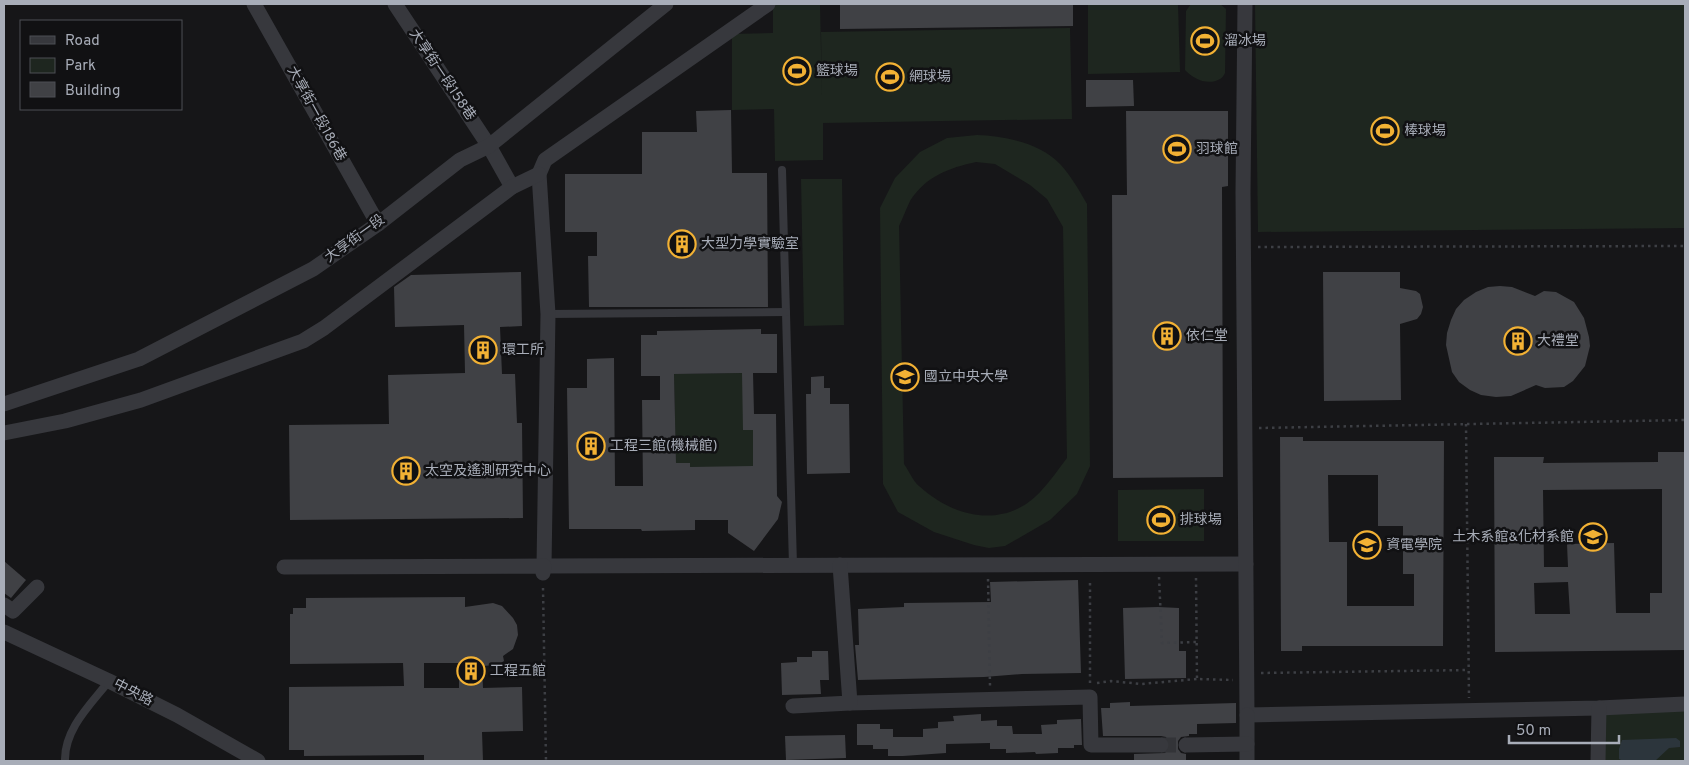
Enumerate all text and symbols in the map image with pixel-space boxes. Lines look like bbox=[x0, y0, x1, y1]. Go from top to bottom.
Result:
legend bbox=[20, 20, 182, 110]
street label: 大享街一段158巷 bbox=[405, 26, 479, 124]
sports icon: 溜冰場 bbox=[1190, 26, 1220, 56]
text: Road bbox=[65, 32, 100, 51]
place label: 溜冰場 bbox=[1224, 33, 1266, 50]
sports icon: 籃球場 bbox=[782, 56, 812, 86]
text: Park bbox=[65, 57, 96, 76]
sports icon: 網球場 bbox=[875, 62, 905, 92]
street label: 大享街一段186巷 bbox=[283, 63, 349, 165]
place label: 籃球場 bbox=[816, 63, 858, 80]
place label: 網球場 bbox=[909, 69, 951, 86]
text: Building bbox=[65, 82, 120, 101]
sports icon: 棒球場 bbox=[1370, 116, 1400, 146]
place label: 棒球場 bbox=[1404, 122, 1446, 140]
sports icon: 羽球館 bbox=[1162, 134, 1192, 164]
place label: 羽球館 bbox=[1196, 141, 1238, 158]
street label: 大享街一段 bbox=[322, 212, 388, 266]
building icon: 大型力學實驗室 bbox=[667, 229, 697, 259]
place label: 大型力學實驗室 bbox=[701, 235, 799, 253]
building icon: 依仁堂 bbox=[1152, 321, 1182, 351]
building icon: 大禮堂 bbox=[1503, 326, 1533, 356]
place label: 依仁堂 bbox=[1186, 328, 1228, 345]
place label: 大禮堂 bbox=[1537, 333, 1579, 350]
building icon: 環工所 bbox=[468, 335, 498, 365]
place label: 環工所 bbox=[502, 342, 544, 359]
school or university icon: 國立中央大學 bbox=[890, 362, 920, 392]
place label: 國立中央大學 bbox=[924, 369, 1008, 386]
building icon: 工程三館(機械館) bbox=[576, 431, 606, 461]
place label: 工程三館(機械館) bbox=[610, 438, 718, 455]
building icon: 太空及遙測研究中心 bbox=[391, 456, 421, 486]
place label: 太空及遙測研究中心 bbox=[425, 463, 551, 480]
sports icon: 排球場 bbox=[1146, 505, 1176, 535]
place label: 排球場 bbox=[1180, 512, 1222, 529]
school or university icon: 土木系館&化材系館 bbox=[1578, 522, 1608, 552]
place label: 土木系館&化材系館 bbox=[1453, 528, 1574, 546]
school or university icon: 資電學院 bbox=[1352, 530, 1382, 560]
place label: 資電學院 bbox=[1386, 537, 1442, 554]
building icon: 工程五館 bbox=[456, 656, 486, 686]
place label: 工程五館 bbox=[490, 663, 546, 680]
street label: 中央路 bbox=[110, 676, 156, 710]
scale bar bbox=[1509, 712, 1619, 744]
text: 50 m bbox=[1516, 722, 1551, 741]

